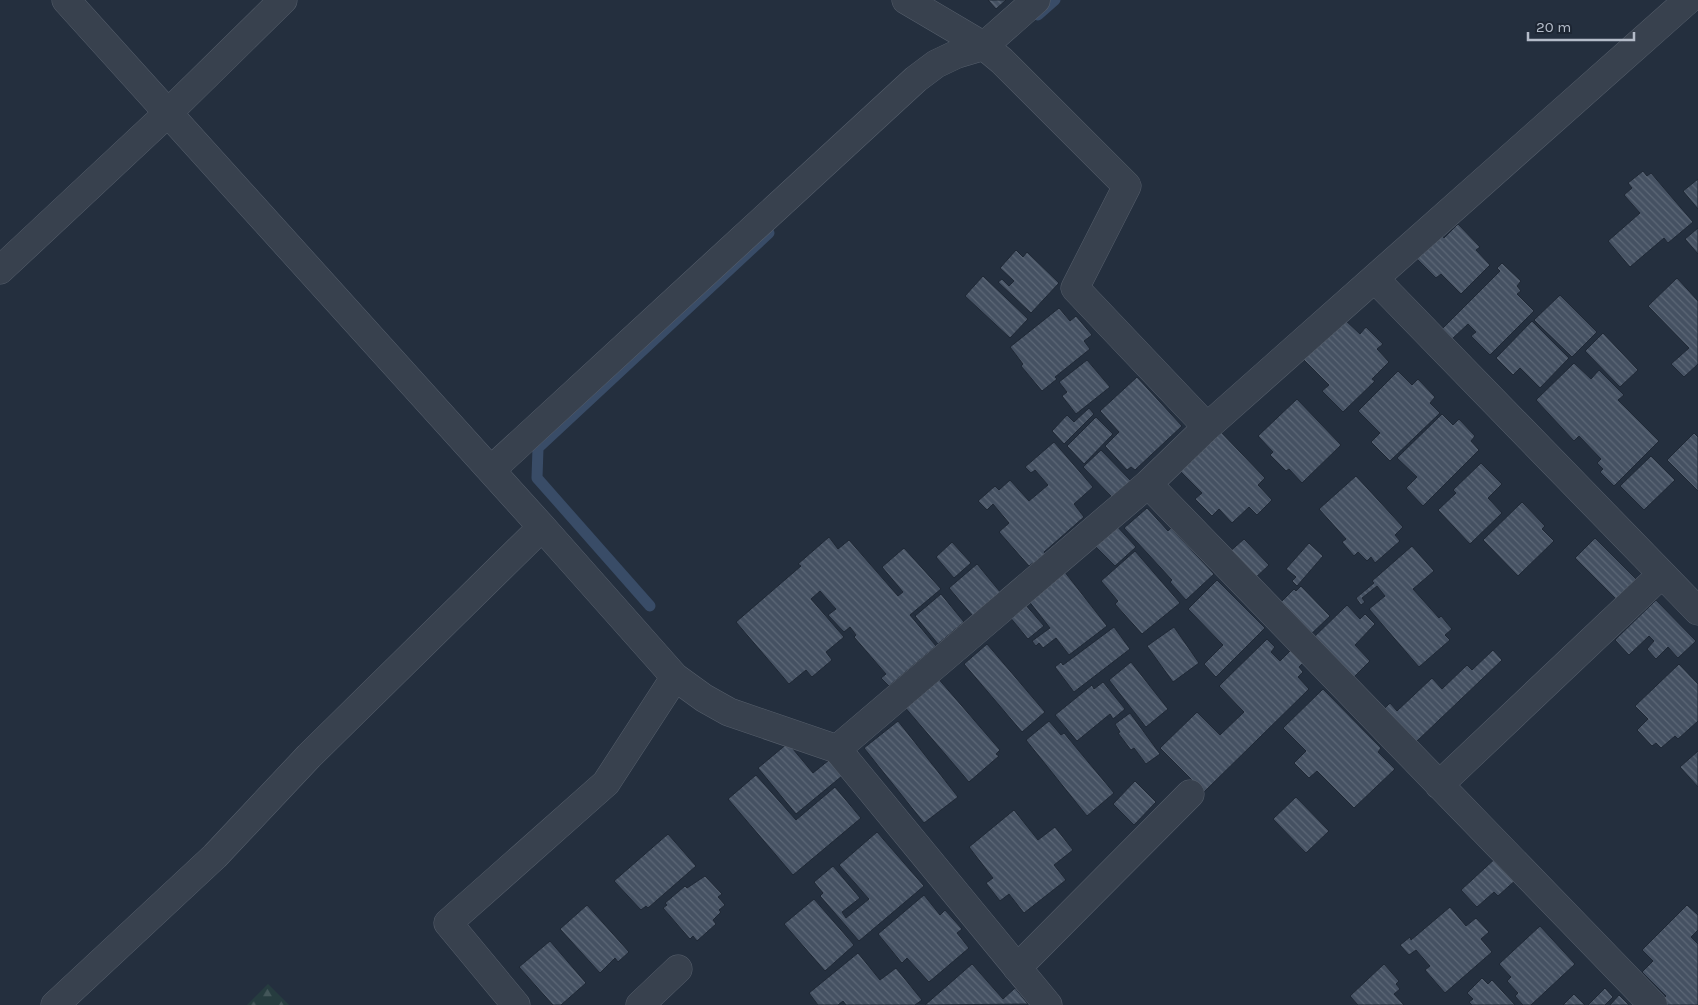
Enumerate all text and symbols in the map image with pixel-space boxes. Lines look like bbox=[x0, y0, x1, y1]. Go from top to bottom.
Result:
scale bar bbox=[1528, 10, 1634, 42]
text: 20 m bbox=[1536, 18, 1571, 36]

